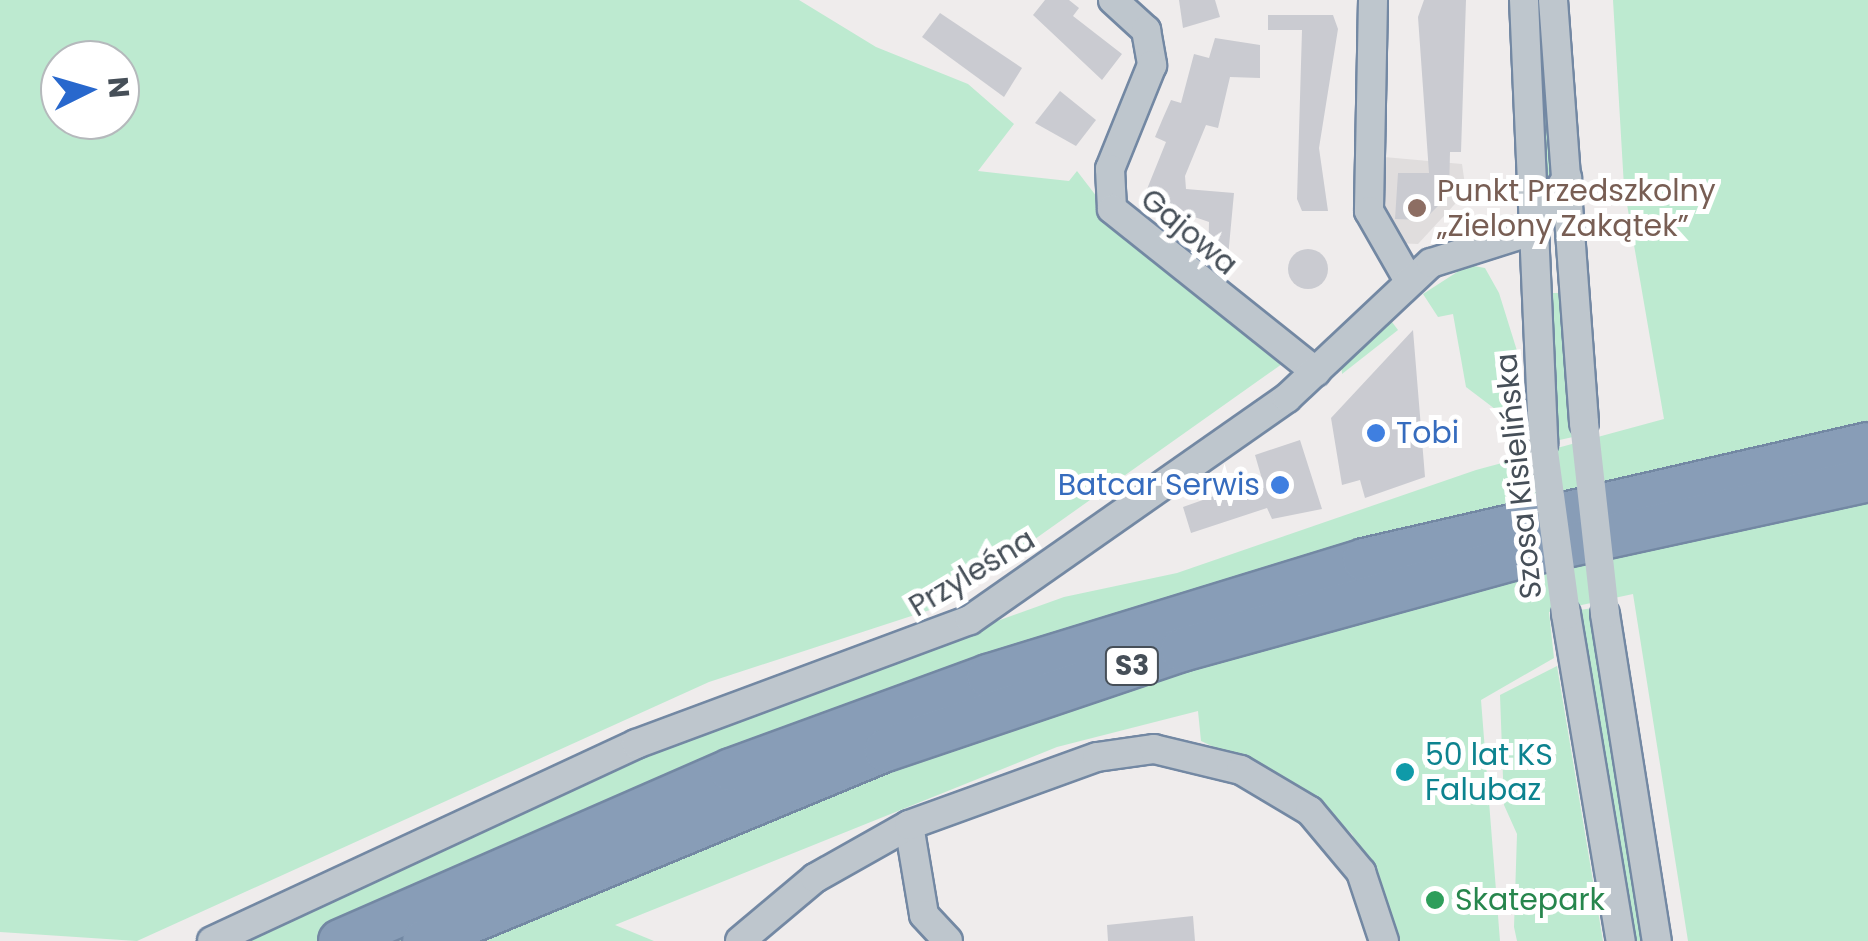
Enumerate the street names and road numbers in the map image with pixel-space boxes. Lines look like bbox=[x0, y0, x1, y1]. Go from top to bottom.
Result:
street label: Gajowa bbox=[1133, 181, 1245, 283]
street label: Szosa Kisielińska bbox=[1488, 351, 1550, 601]
street label: Przyleśna bbox=[903, 521, 1041, 625]
road number: S3 bbox=[1104, 643, 1160, 689]

